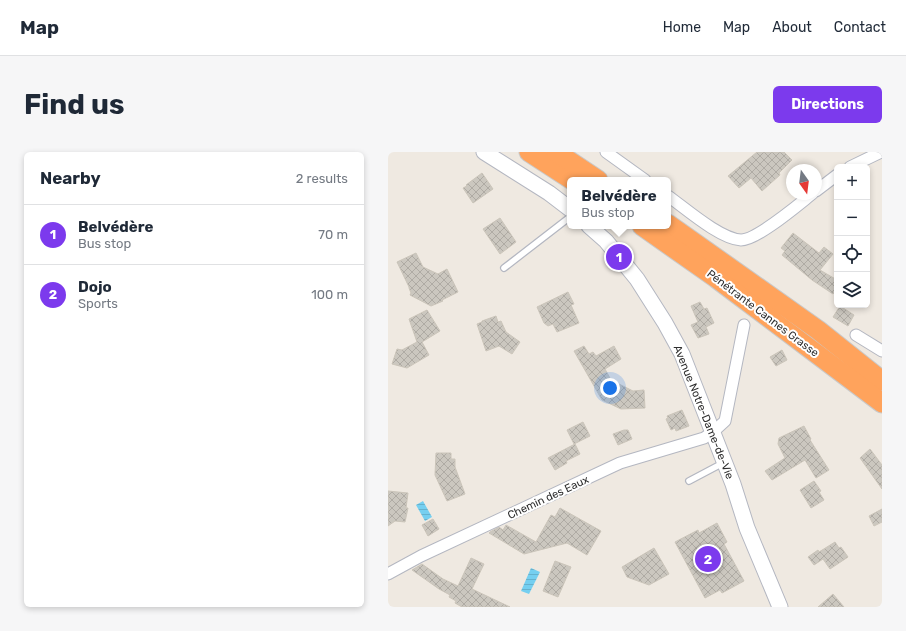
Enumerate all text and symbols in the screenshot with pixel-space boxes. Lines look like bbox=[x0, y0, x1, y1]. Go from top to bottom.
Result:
text: Map bbox=[20, 16, 59, 39]
text: Home bbox=[663, 19, 701, 36]
text: Map bbox=[723, 19, 750, 36]
text: About bbox=[772, 19, 812, 36]
text: Contact bbox=[834, 19, 886, 36]
button: Directions bbox=[773, 86, 882, 123]
text: Find us bbox=[24, 88, 124, 121]
north arrow bbox=[786, 164, 822, 200]
map controls bbox=[834, 164, 870, 308]
button: + bbox=[834, 164, 870, 200]
text: Nearby bbox=[40, 168, 101, 188]
text: 2 results bbox=[296, 171, 348, 186]
popup bbox=[567, 177, 671, 229]
text: Belvédère bbox=[581, 187, 657, 205]
button: − bbox=[834, 200, 870, 236]
text: Bus stop bbox=[581, 205, 635, 220]
text: Belvédère bbox=[78, 218, 153, 236]
text: 1 bbox=[50, 227, 56, 242]
text: 70 m bbox=[318, 227, 348, 242]
text: Bus stop bbox=[78, 236, 131, 251]
button: locate bbox=[834, 236, 870, 272]
pin: 1 bbox=[606, 242, 632, 272]
street label: Pénétrante Cannes Grasse bbox=[704, 267, 821, 360]
button: layers bbox=[834, 272, 870, 308]
text: Dojo bbox=[78, 278, 112, 296]
text: 2 bbox=[49, 287, 57, 302]
text: 100 m bbox=[311, 287, 348, 302]
text: Sports bbox=[78, 296, 118, 311]
street label: Avenue Notre-Dame-de-Vie bbox=[671, 343, 736, 481]
your location bbox=[600, 378, 620, 398]
street label: Chemin des Eaux bbox=[505, 473, 591, 522]
pin: 2 bbox=[695, 544, 721, 574]

